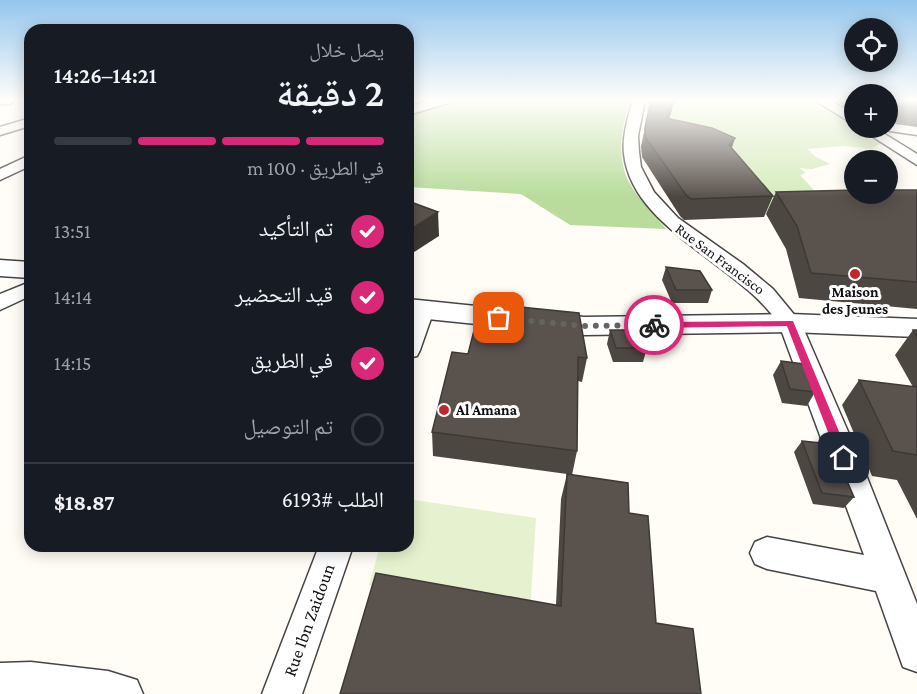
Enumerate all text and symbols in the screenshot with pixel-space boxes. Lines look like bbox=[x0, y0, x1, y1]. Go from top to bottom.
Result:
map controls bbox=[844, 18, 898, 204]
button: locate bbox=[844, 18, 898, 72]
text: يصل خلال bbox=[309, 39, 384, 61]
text: 14:21–14:26 bbox=[54, 63, 157, 88]
text: 2 دقيقة bbox=[276, 71, 384, 114]
button: + bbox=[844, 84, 898, 138]
button: − bbox=[844, 150, 898, 204]
text: في الطريق · 100 m bbox=[247, 157, 384, 179]
icon: check bbox=[351, 215, 384, 248]
text: تم التأكيد bbox=[259, 216, 333, 241]
text: 13:51 bbox=[54, 220, 91, 242]
street label: Rue San Francisco bbox=[672, 220, 768, 298]
marker: Maison des Jeunes bbox=[848, 267, 862, 281]
icon: check bbox=[351, 281, 384, 314]
text: قيد التحضير bbox=[235, 282, 333, 307]
place label: Maison des Jeunes bbox=[822, 284, 888, 317]
text: 14:14 bbox=[54, 286, 92, 308]
pin bbox=[473, 292, 524, 343]
courier bbox=[624, 295, 684, 355]
icon: bag bbox=[482, 301, 515, 334]
icon: bike bbox=[638, 309, 671, 342]
icon: check bbox=[351, 347, 384, 380]
text: في الطريق bbox=[250, 348, 333, 373]
text: 14:15 bbox=[54, 352, 92, 374]
place label: Al Amana bbox=[455, 402, 518, 418]
marker: Al Amana bbox=[437, 403, 451, 417]
text: تم التوصيل bbox=[243, 414, 333, 439]
pin bbox=[818, 432, 869, 483]
icon: home bbox=[827, 441, 860, 474]
text: الطلب #6193 bbox=[282, 487, 384, 512]
text: $18.87 bbox=[54, 490, 115, 515]
street label: Rue Ibn Zaidoun bbox=[279, 561, 339, 679]

